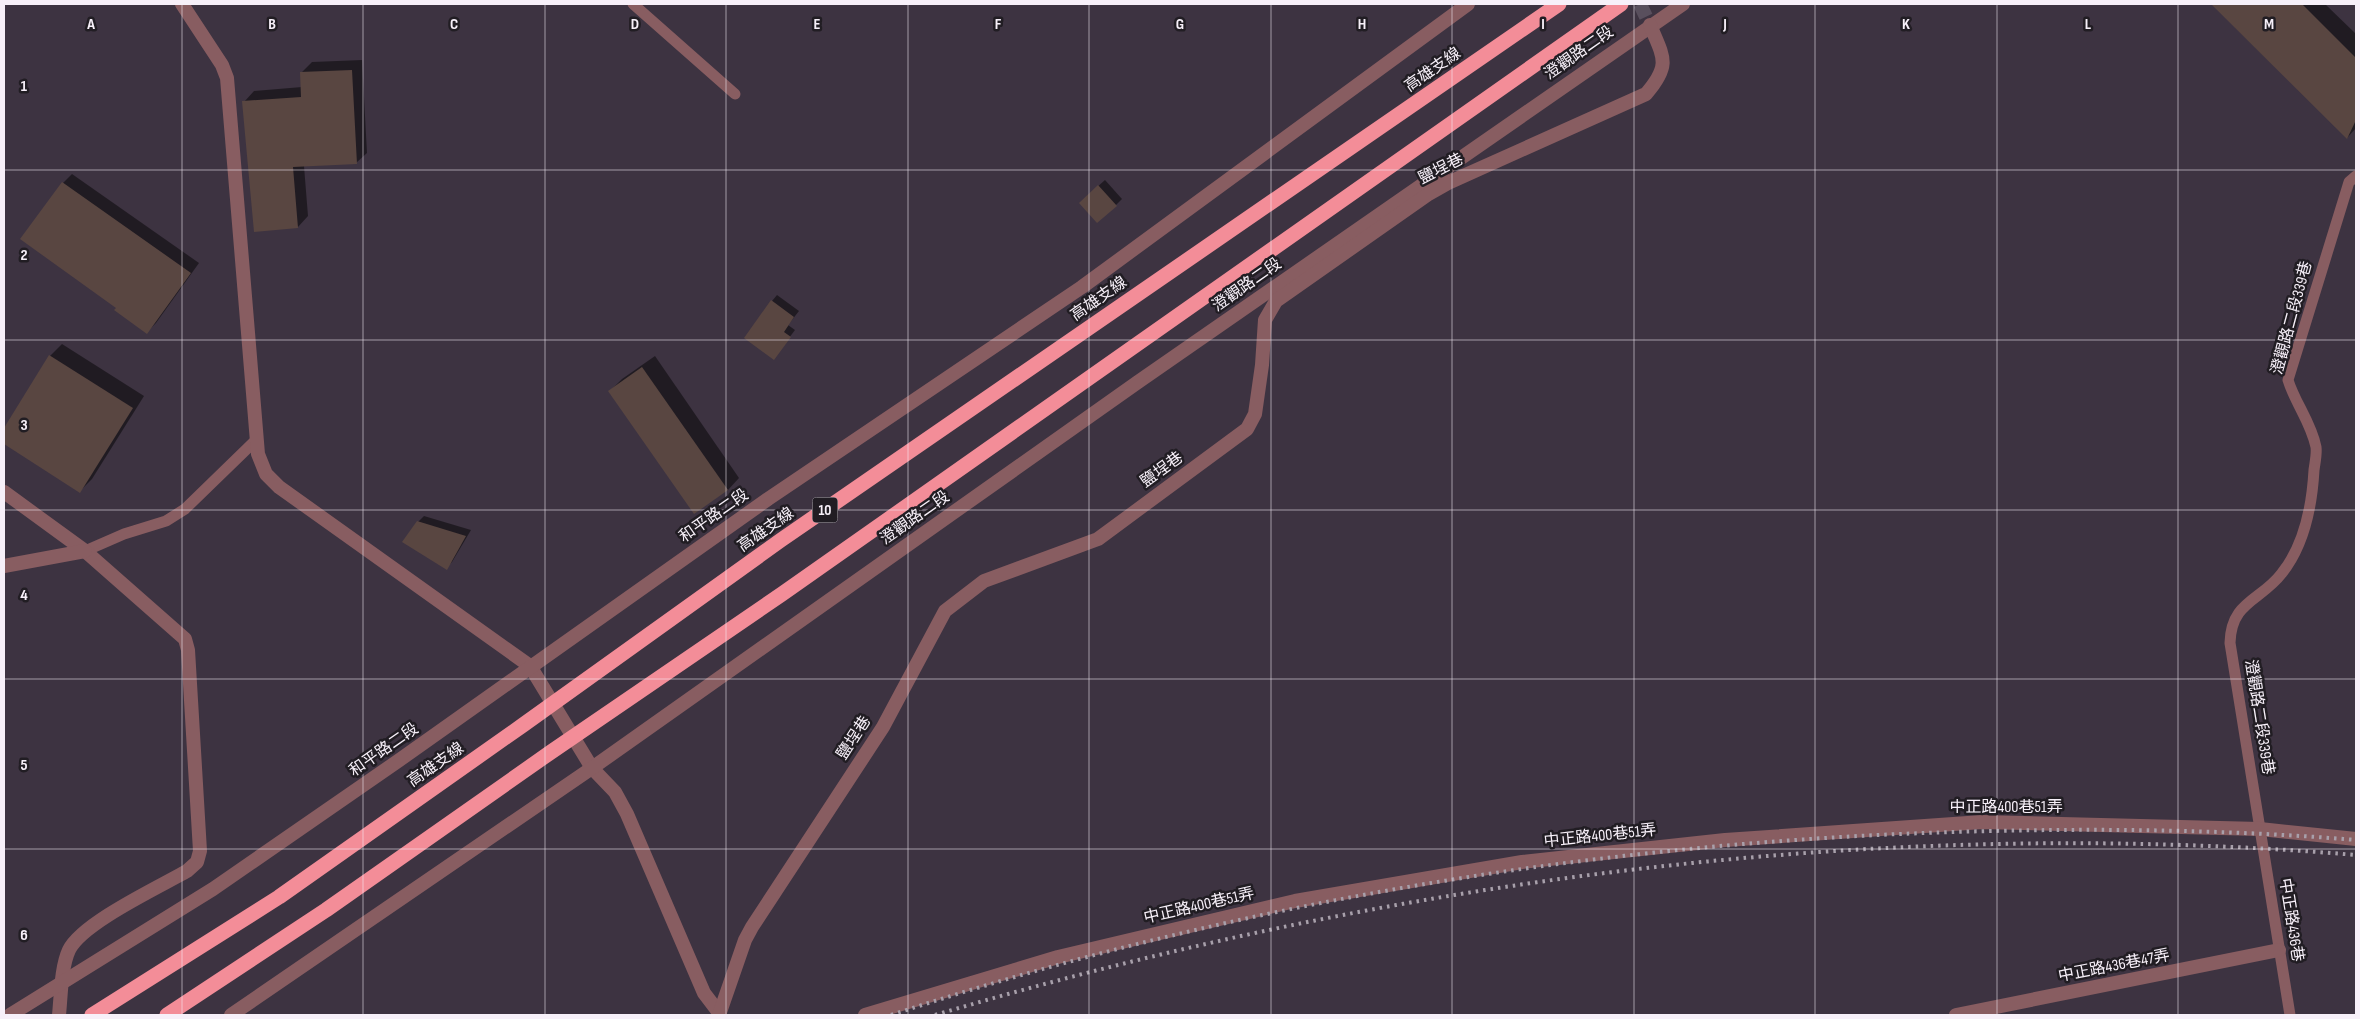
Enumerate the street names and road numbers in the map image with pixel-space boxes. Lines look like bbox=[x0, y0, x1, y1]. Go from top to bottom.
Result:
street label: 澄觀路二段 bbox=[1541, 22, 1617, 84]
street label: 高雄支線 bbox=[1401, 44, 1465, 96]
street label: 鹽埕巷 bbox=[1415, 150, 1467, 188]
street label: 澄觀路二段 bbox=[1209, 254, 1285, 316]
street label: 澄觀路二段339巷 bbox=[2268, 259, 2316, 377]
street label: 高雄支線 bbox=[1067, 273, 1131, 325]
street label: 鹽埕巷 bbox=[1137, 448, 1187, 492]
street label: 和平路二段 bbox=[676, 485, 752, 547]
street label: 澄觀路二段 bbox=[877, 487, 953, 549]
road number: 10 bbox=[812, 498, 838, 522]
street label: 高雄支線 bbox=[734, 504, 798, 556]
street label: 澄觀路二段339巷 bbox=[2241, 658, 2277, 776]
street label: 鹽埕巷 bbox=[833, 713, 875, 763]
street label: 和平路二段 bbox=[346, 719, 422, 781]
street label: 高雄支線 bbox=[404, 739, 468, 791]
street label: 中正路400巷51弄 bbox=[1950, 798, 2062, 817]
street label: 中正路400巷51弄 bbox=[1543, 821, 1657, 851]
street label: 中正路436巷 bbox=[2275, 877, 2307, 963]
street label: 中正路400巷51弄 bbox=[1142, 884, 1256, 928]
street label: 中正路436巷47弄 bbox=[2057, 946, 2171, 986]

